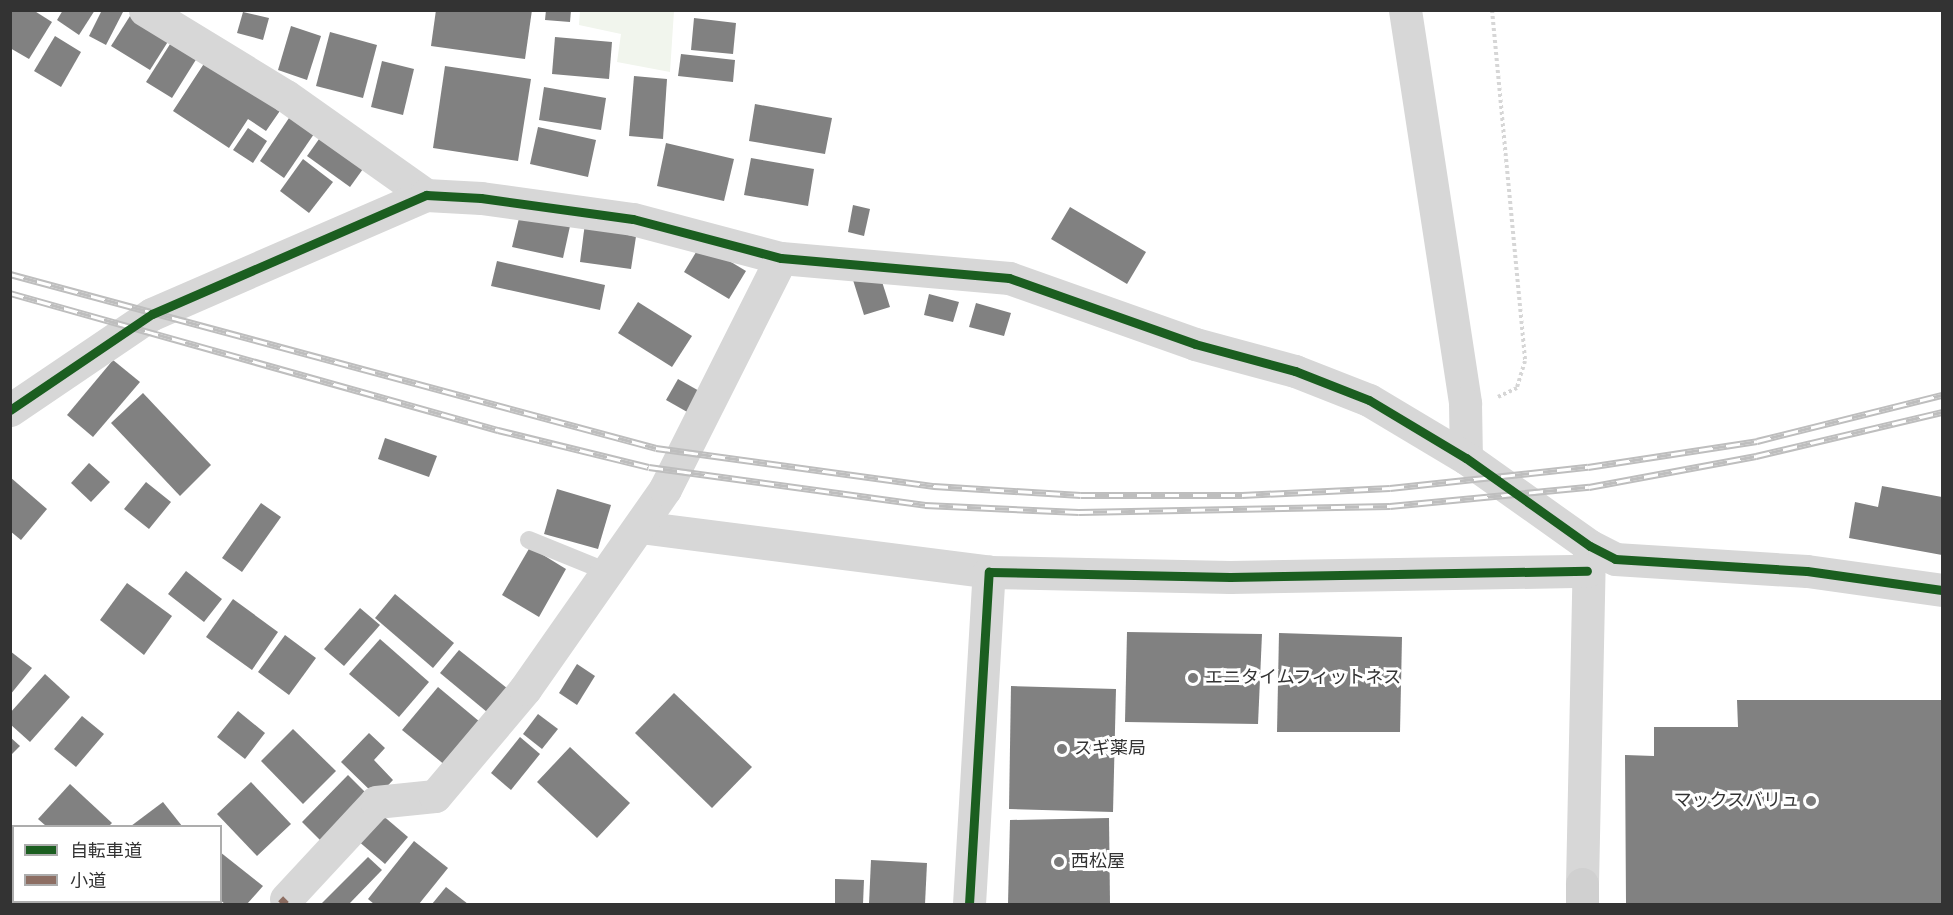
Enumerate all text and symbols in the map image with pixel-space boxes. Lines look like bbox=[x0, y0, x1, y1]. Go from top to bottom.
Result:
place label: エニタイムフィットネス bbox=[1205, 667, 1403, 689]
marker: エニタイムフィットネス bbox=[1186, 671, 1200, 685]
place label: スギ薬局 bbox=[1074, 738, 1146, 760]
marker: スギ薬局 bbox=[1055, 742, 1069, 756]
place label: マックスバリュ bbox=[1673, 790, 1799, 812]
marker: マックスバリュ bbox=[1804, 794, 1818, 808]
legend bbox=[12, 825, 222, 903]
text: 自転車道 bbox=[70, 839, 142, 864]
place label: 西松屋 bbox=[1071, 851, 1125, 873]
marker: 西松屋 bbox=[1052, 855, 1066, 869]
text: 小道 bbox=[70, 869, 106, 894]

